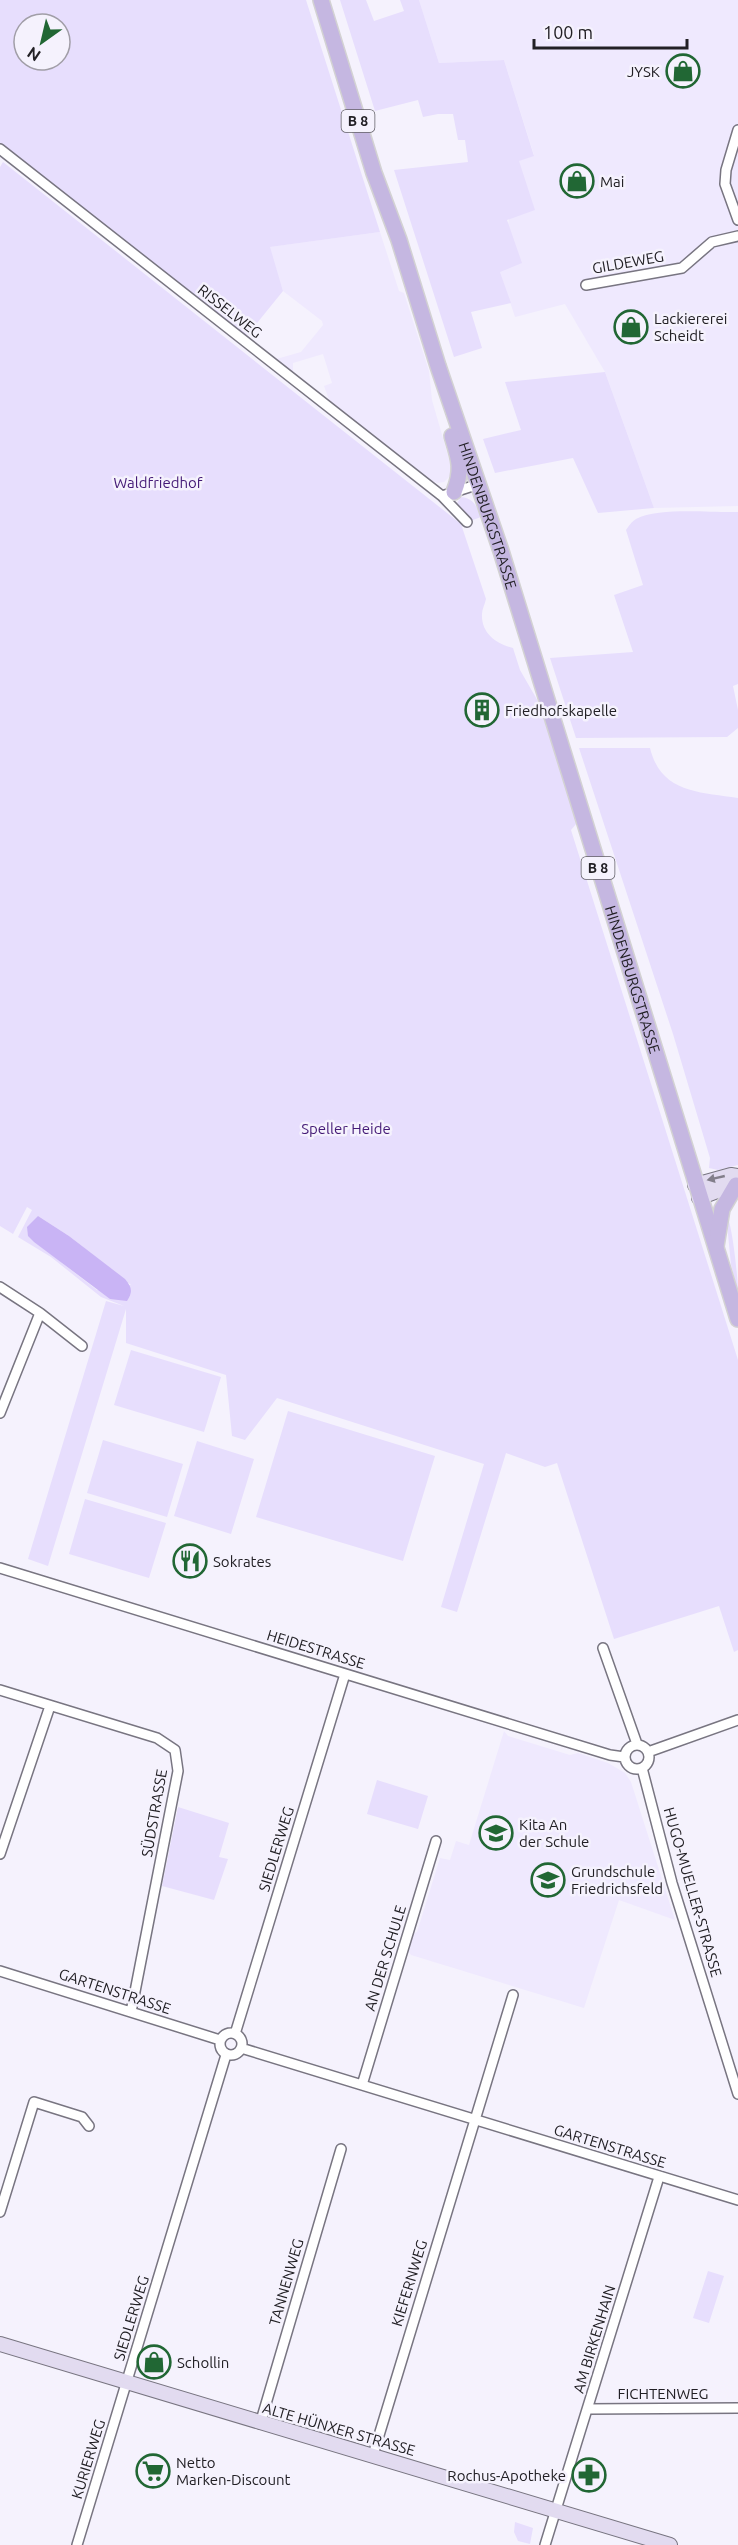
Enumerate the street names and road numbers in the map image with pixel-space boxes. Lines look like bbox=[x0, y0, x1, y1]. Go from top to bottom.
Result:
road number: B 8 bbox=[342, 110, 374, 132]
street label: GILDEWEG bbox=[591, 247, 665, 277]
street label: RISSELWEG bbox=[195, 281, 265, 341]
street label: HINDENBURGSTRASSE bbox=[456, 440, 521, 591]
road number: B 8 bbox=[582, 857, 614, 879]
street label: HINDENBURGSTRASSE bbox=[602, 903, 664, 1055]
street label: HEIDESTRASSE bbox=[265, 1626, 367, 1672]
street label: SÜDSTRASSE bbox=[138, 1768, 170, 1858]
street label: SIEDLERWEG bbox=[255, 1804, 297, 1894]
street label: HUGO-MUELLER-STRASSE bbox=[661, 1805, 725, 1979]
street label: AN DER SCHULE bbox=[361, 1903, 409, 2013]
street label: GARTENSTRASSE bbox=[57, 1965, 173, 2017]
street label: GARTENSTRASSE bbox=[552, 2121, 668, 2171]
street label: TANNENWEG bbox=[265, 2236, 307, 2328]
street label: KIEFERNWEG bbox=[388, 2238, 430, 2328]
street label: SIEDLERWEG bbox=[110, 2273, 152, 2363]
street label: AM BIRKENHAIN bbox=[570, 2283, 618, 2395]
street label: FICHTENWEG bbox=[618, 2385, 708, 2402]
street label: ALTE HÜNXER STRASSE bbox=[261, 2399, 417, 2459]
street label: KURIERWEG bbox=[68, 2417, 108, 2501]

